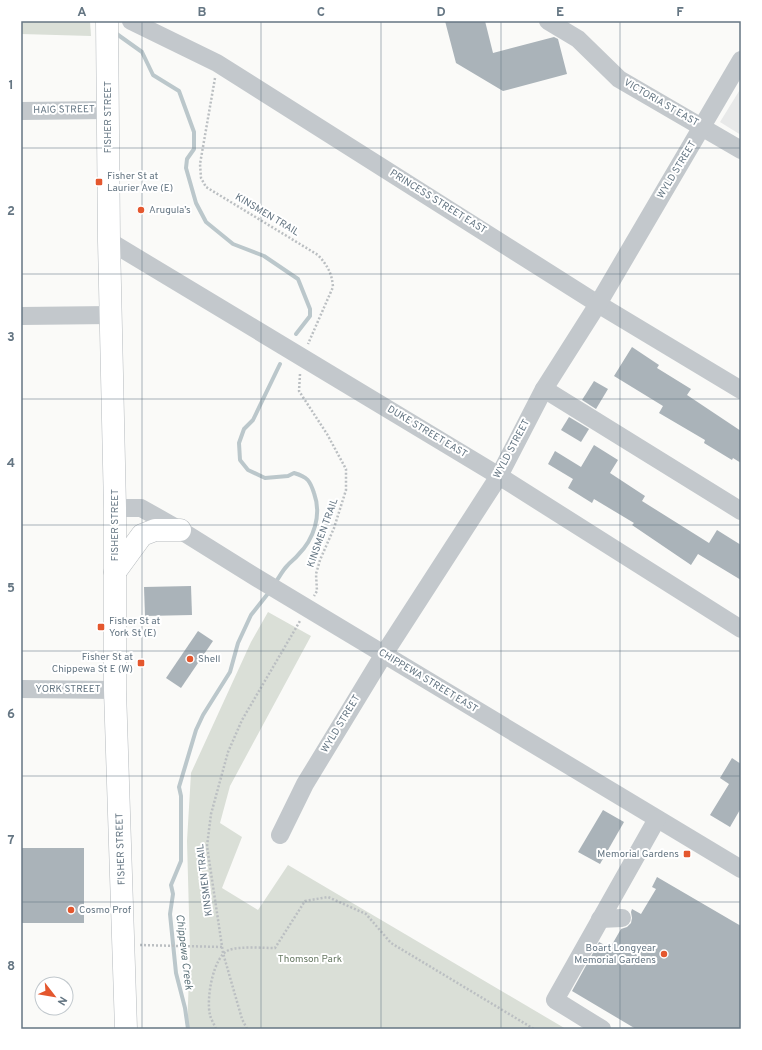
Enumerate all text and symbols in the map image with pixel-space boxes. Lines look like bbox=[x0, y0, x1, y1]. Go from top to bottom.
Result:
text: A bbox=[77, 5, 87, 21]
text: B bbox=[198, 5, 207, 21]
text: C bbox=[317, 5, 325, 21]
text: D bbox=[436, 5, 446, 21]
text: E bbox=[556, 5, 564, 21]
text: F bbox=[676, 5, 684, 21]
street label: VICTORIA ST EAST bbox=[621, 76, 701, 130]
text: 1 bbox=[8, 78, 14, 94]
street label: FISHER STREET bbox=[102, 81, 115, 153]
street label: HAIG STREET bbox=[33, 103, 95, 117]
street label: WYLD STREET bbox=[655, 139, 699, 201]
street label: PRINCESS STREET EAST bbox=[387, 167, 489, 237]
place label: Fisher St at Laurier Ave (E) bbox=[107, 170, 173, 195]
marker: Fisher St at Laurier Ave (E) bbox=[94, 177, 104, 187]
street label: KINSMEN TRAIL bbox=[233, 191, 302, 239]
text: 2 bbox=[7, 204, 15, 220]
place label: Arugula’s bbox=[149, 204, 191, 217]
marker: Arugula’s bbox=[136, 205, 146, 215]
text: 3 bbox=[7, 330, 15, 346]
street label: DUKE STREET EAST bbox=[385, 403, 469, 461]
street label: WYLD STREET bbox=[491, 417, 533, 481]
text: 4 bbox=[7, 456, 15, 472]
street label: FISHER STREET bbox=[109, 489, 122, 561]
street label: KINSMEN TRAIL bbox=[304, 496, 342, 569]
text: 5 bbox=[7, 581, 15, 597]
place label: Fisher St at York St (E) bbox=[109, 615, 160, 640]
marker: Fisher St at York St (E) bbox=[96, 622, 106, 632]
street label: CHIPPEWA STREET EAST bbox=[376, 646, 480, 716]
place label: Fisher St at Chippewa St E (W) bbox=[52, 651, 133, 676]
place label: Shell bbox=[198, 653, 220, 666]
marker: Shell bbox=[185, 654, 195, 664]
marker: Fisher St at Chippewa St E (W) bbox=[136, 658, 146, 668]
street label: YORK STREET bbox=[35, 683, 101, 696]
street label: WYLD STREET bbox=[319, 693, 363, 755]
text: 6 bbox=[7, 707, 15, 723]
street label: FISHER STREET bbox=[113, 812, 129, 885]
text: 7 bbox=[8, 833, 15, 849]
street label: KINSMEN TRAIL bbox=[194, 843, 216, 917]
place label: Memorial Gardens bbox=[597, 848, 679, 861]
marker: Memorial Gardens bbox=[682, 849, 692, 859]
place label: Cosmo Prof bbox=[79, 904, 132, 917]
marker: Cosmo Prof bbox=[66, 905, 76, 915]
water label: Chippewa Creek bbox=[172, 913, 196, 991]
place label: Boart Longyear Memorial Gardens bbox=[574, 942, 656, 967]
marker: Boart Longyear Memorial Gardens bbox=[659, 949, 669, 959]
park label: Thomson Park bbox=[278, 953, 342, 966]
text: 8 bbox=[7, 959, 15, 975]
north arrow bbox=[34, 976, 74, 1016]
text: N bbox=[54, 994, 70, 1008]

